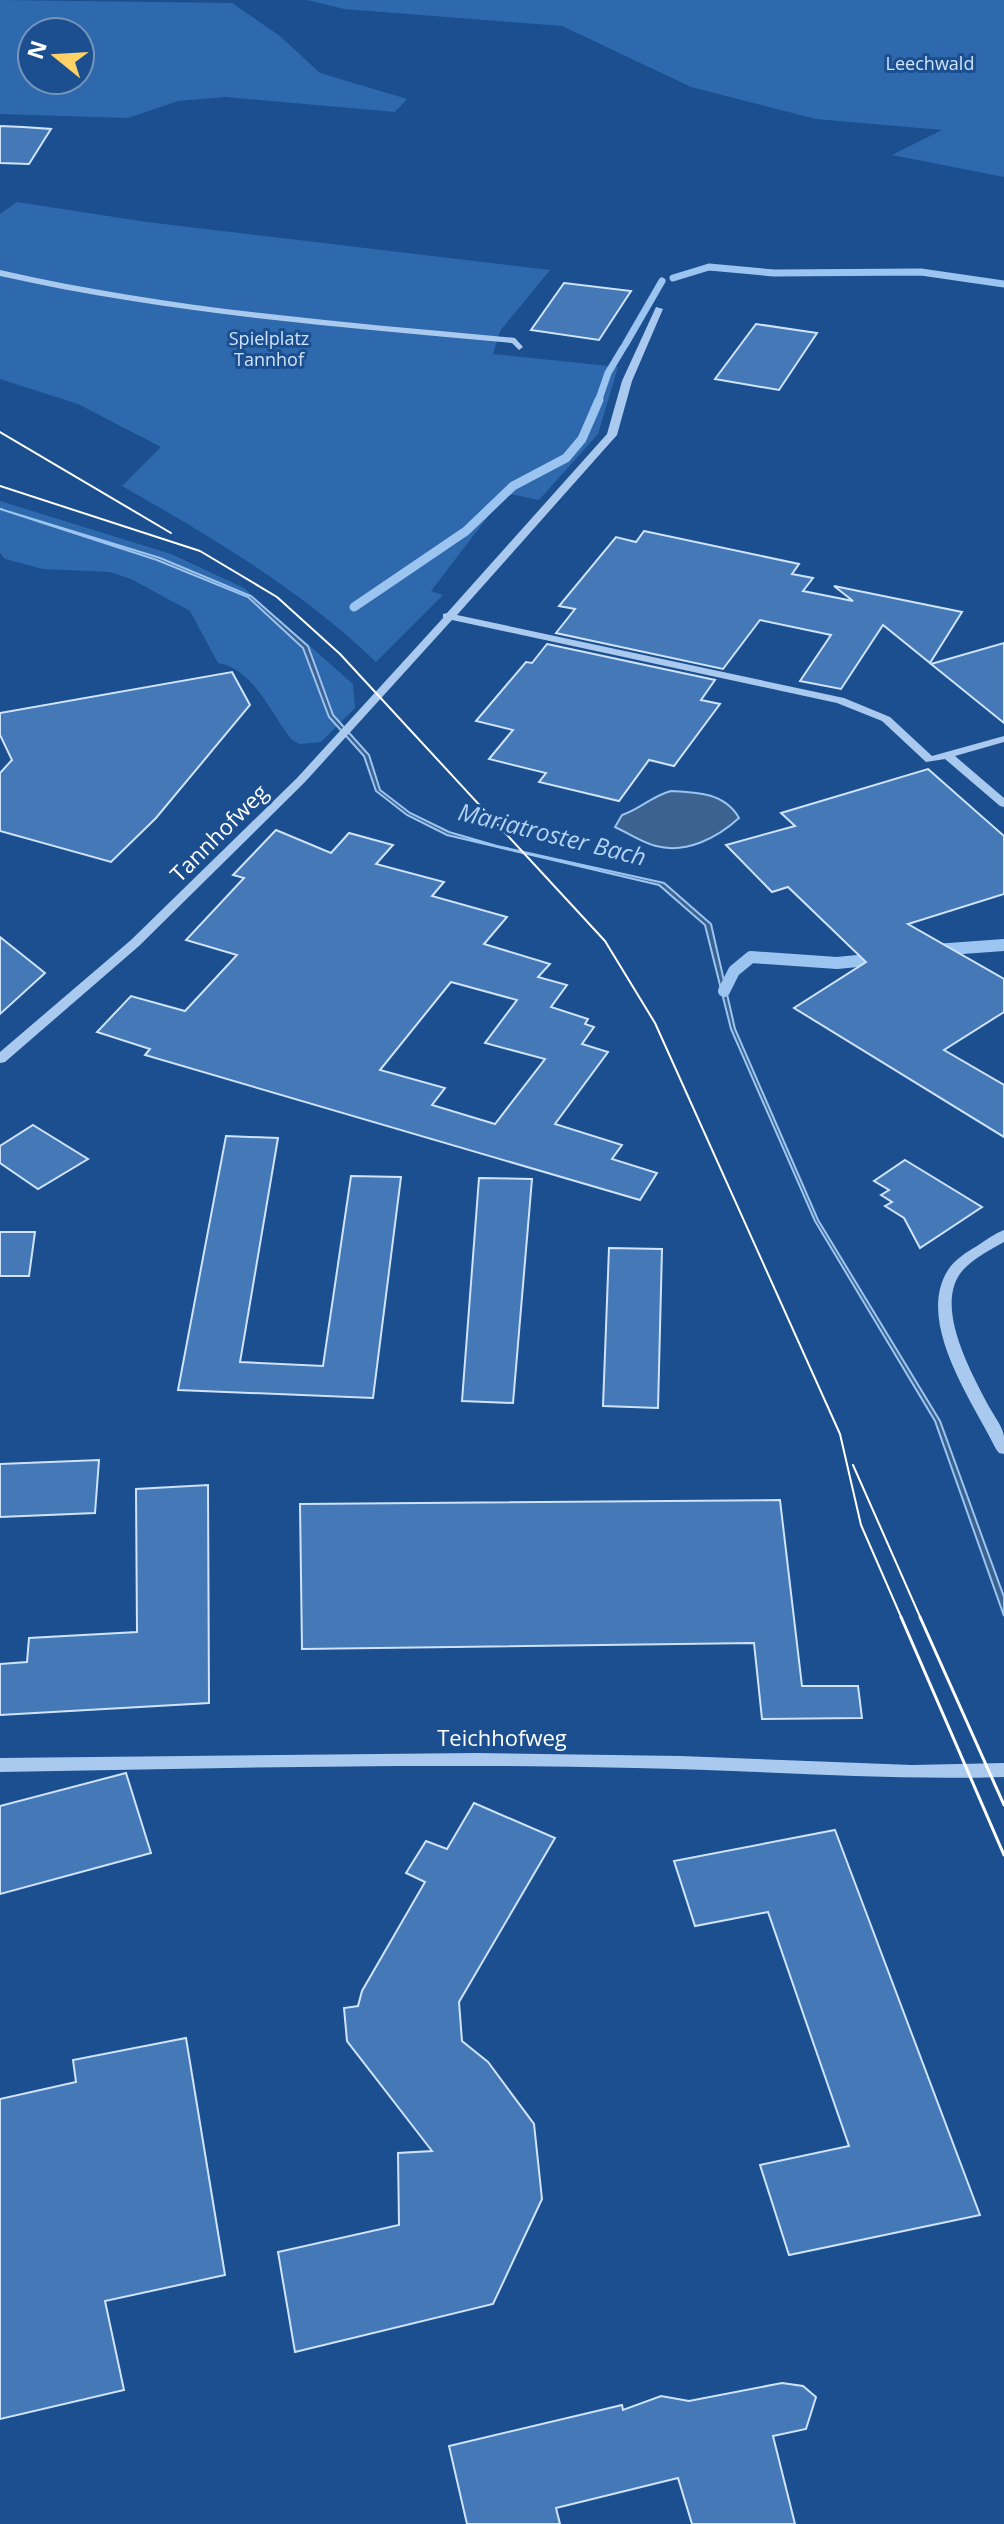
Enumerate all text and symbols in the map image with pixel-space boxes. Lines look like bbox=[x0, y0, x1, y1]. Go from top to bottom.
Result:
north arrow bbox=[16, 16, 96, 96]
text: N bbox=[19, 36, 53, 63]
park label: Leechwald bbox=[886, 51, 974, 75]
park label: Spielplatz Tannhof bbox=[229, 326, 309, 371]
street label: Tannhofweg bbox=[163, 777, 274, 888]
water label: Mariatroster Bach bbox=[455, 794, 650, 873]
street label: Teichhofweg bbox=[437, 1722, 567, 1752]

